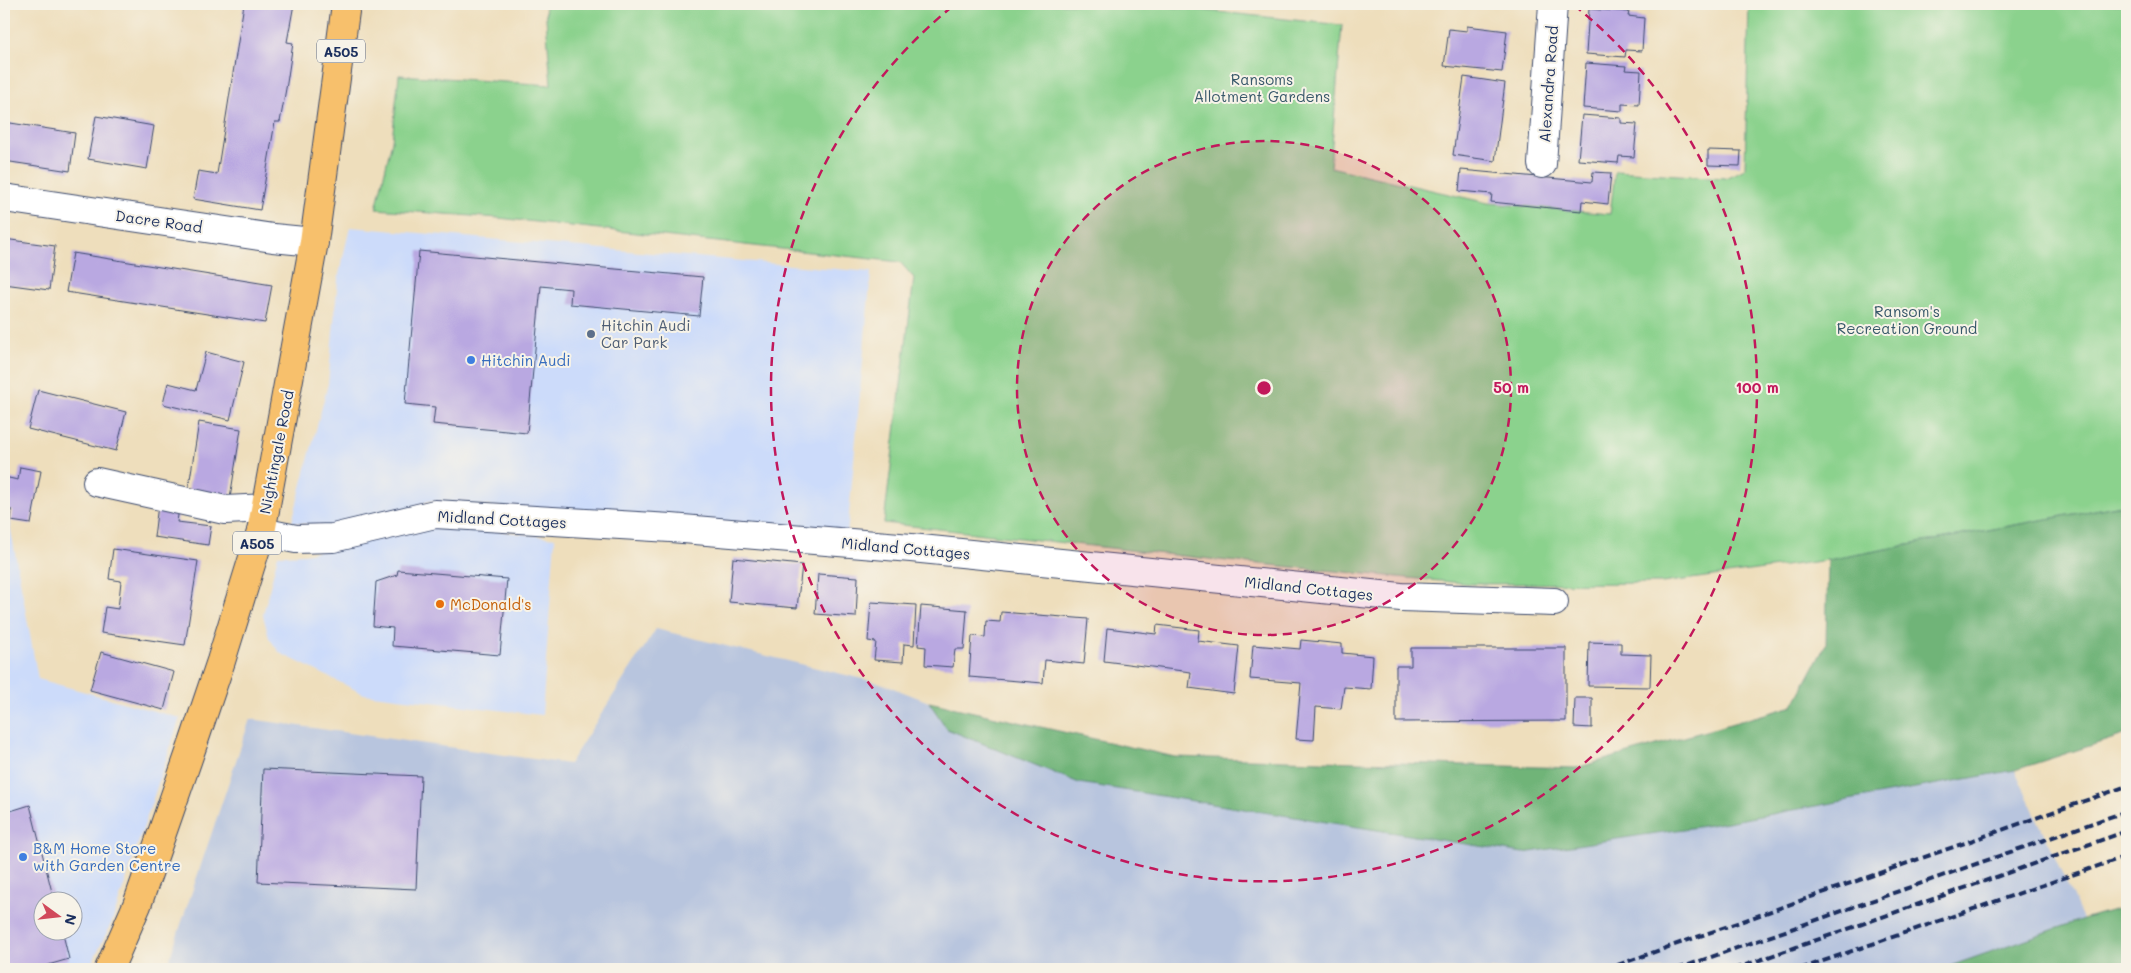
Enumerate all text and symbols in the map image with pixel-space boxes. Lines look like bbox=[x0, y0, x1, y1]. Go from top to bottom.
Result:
street label: Alexandra Road bbox=[1534, 25, 1562, 143]
road number: A505 bbox=[317, 40, 365, 62]
park label: Ransoms Allotment Gardens bbox=[1194, 69, 1330, 106]
street label: Dacre Road bbox=[114, 205, 204, 237]
park label: Ransom's Recreation Ground bbox=[1837, 301, 1977, 338]
place label: Hitchin Audi Car Park bbox=[601, 315, 691, 352]
marker: Hitchin Audi Car Park bbox=[585, 328, 597, 340]
place label: Hitchin Audi bbox=[481, 350, 571, 370]
marker: Hitchin Audi bbox=[465, 354, 477, 366]
text: 50 m bbox=[1493, 377, 1529, 397]
text: 100 m bbox=[1735, 377, 1779, 397]
centre of rings bbox=[1255, 379, 1273, 397]
street label: Nightingale Road bbox=[254, 388, 298, 516]
street label: Midland Cottages bbox=[437, 506, 567, 532]
road number: A505 bbox=[233, 532, 281, 554]
street label: Midland Cottages bbox=[841, 532, 971, 564]
street label: Midland Cottages bbox=[1244, 571, 1374, 605]
place label: McDonald's bbox=[450, 594, 532, 614]
marker: McDonald's bbox=[434, 598, 446, 610]
place label: B&M Home Store with Garden Centre bbox=[33, 838, 181, 875]
marker: B&M Home Store with Garden Centre bbox=[17, 851, 29, 863]
north arrow bbox=[32, 890, 82, 940]
text: N bbox=[60, 912, 82, 927]

